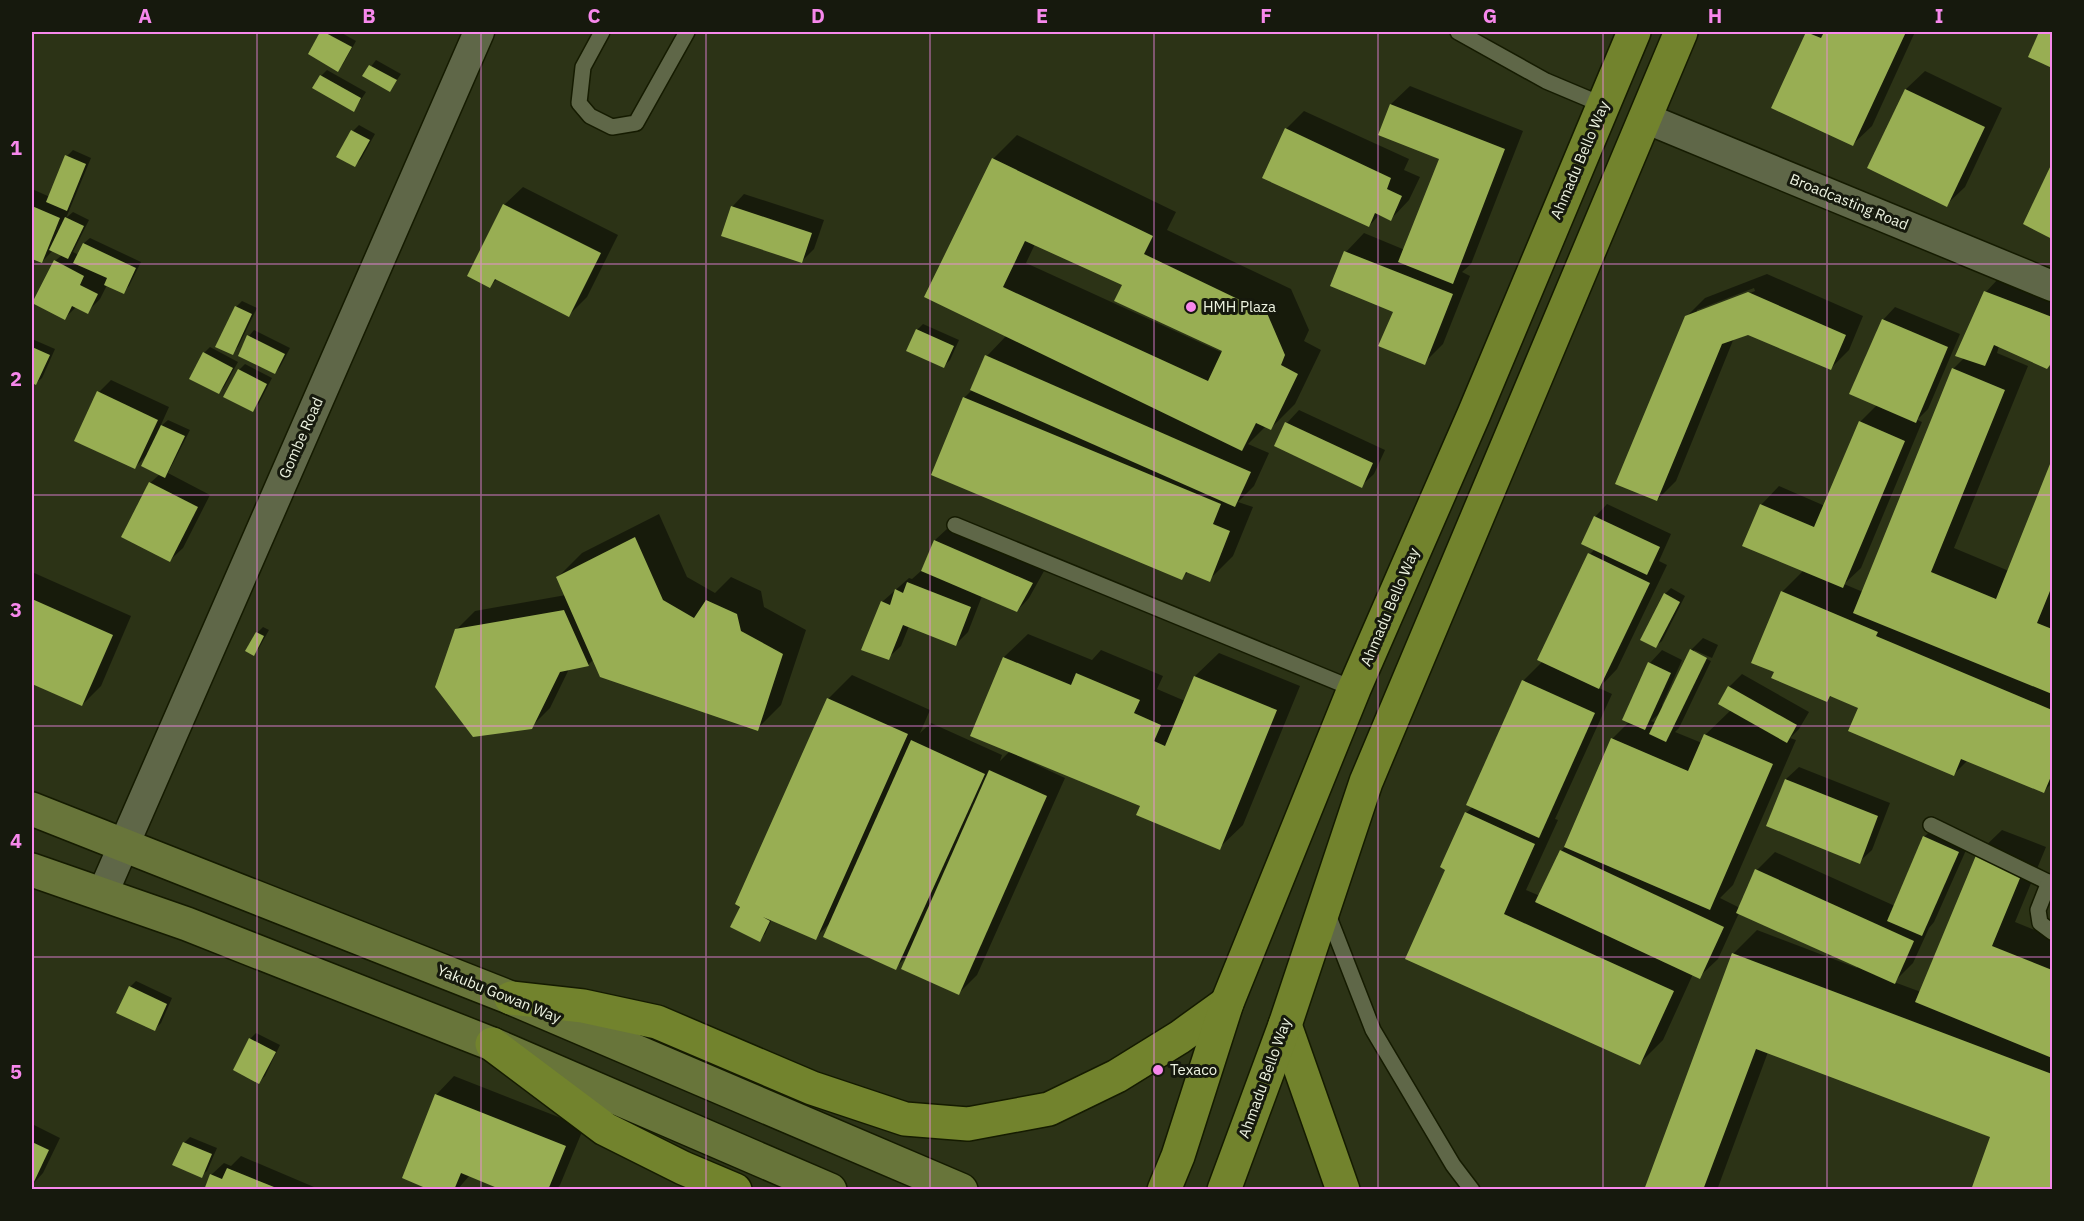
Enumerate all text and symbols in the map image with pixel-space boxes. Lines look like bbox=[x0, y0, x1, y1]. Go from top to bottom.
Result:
text: A bbox=[138, 2, 152, 29]
text: B bbox=[362, 2, 376, 29]
text: C bbox=[587, 2, 601, 29]
text: D bbox=[811, 2, 825, 29]
text: E bbox=[1036, 2, 1048, 29]
text: F bbox=[1260, 2, 1272, 29]
text: G bbox=[1483, 2, 1497, 29]
text: H bbox=[1708, 2, 1722, 29]
text: I bbox=[1935, 2, 1943, 29]
street label: Ahmadu Bello Way bbox=[1546, 97, 1613, 222]
text: 1 bbox=[10, 134, 22, 161]
street label: Broadcasting Road bbox=[1787, 169, 1911, 234]
place label: HMH Plaza bbox=[1203, 297, 1276, 316]
marker: HMH Plaza bbox=[1184, 300, 1198, 314]
text: 2 bbox=[10, 365, 22, 392]
street label: Gombe Road bbox=[274, 394, 327, 481]
street label: Ahmadu Bello Way bbox=[1356, 544, 1423, 669]
text: 3 bbox=[10, 596, 22, 623]
text: 4 bbox=[10, 827, 22, 854]
street label: Yakubu Gowan Way bbox=[434, 960, 564, 1027]
street label: Ahmadu Bello Way bbox=[1234, 1015, 1295, 1141]
text: 5 bbox=[10, 1058, 22, 1085]
place label: Texaco bbox=[1170, 1060, 1217, 1079]
marker: Texaco bbox=[1151, 1063, 1165, 1077]

